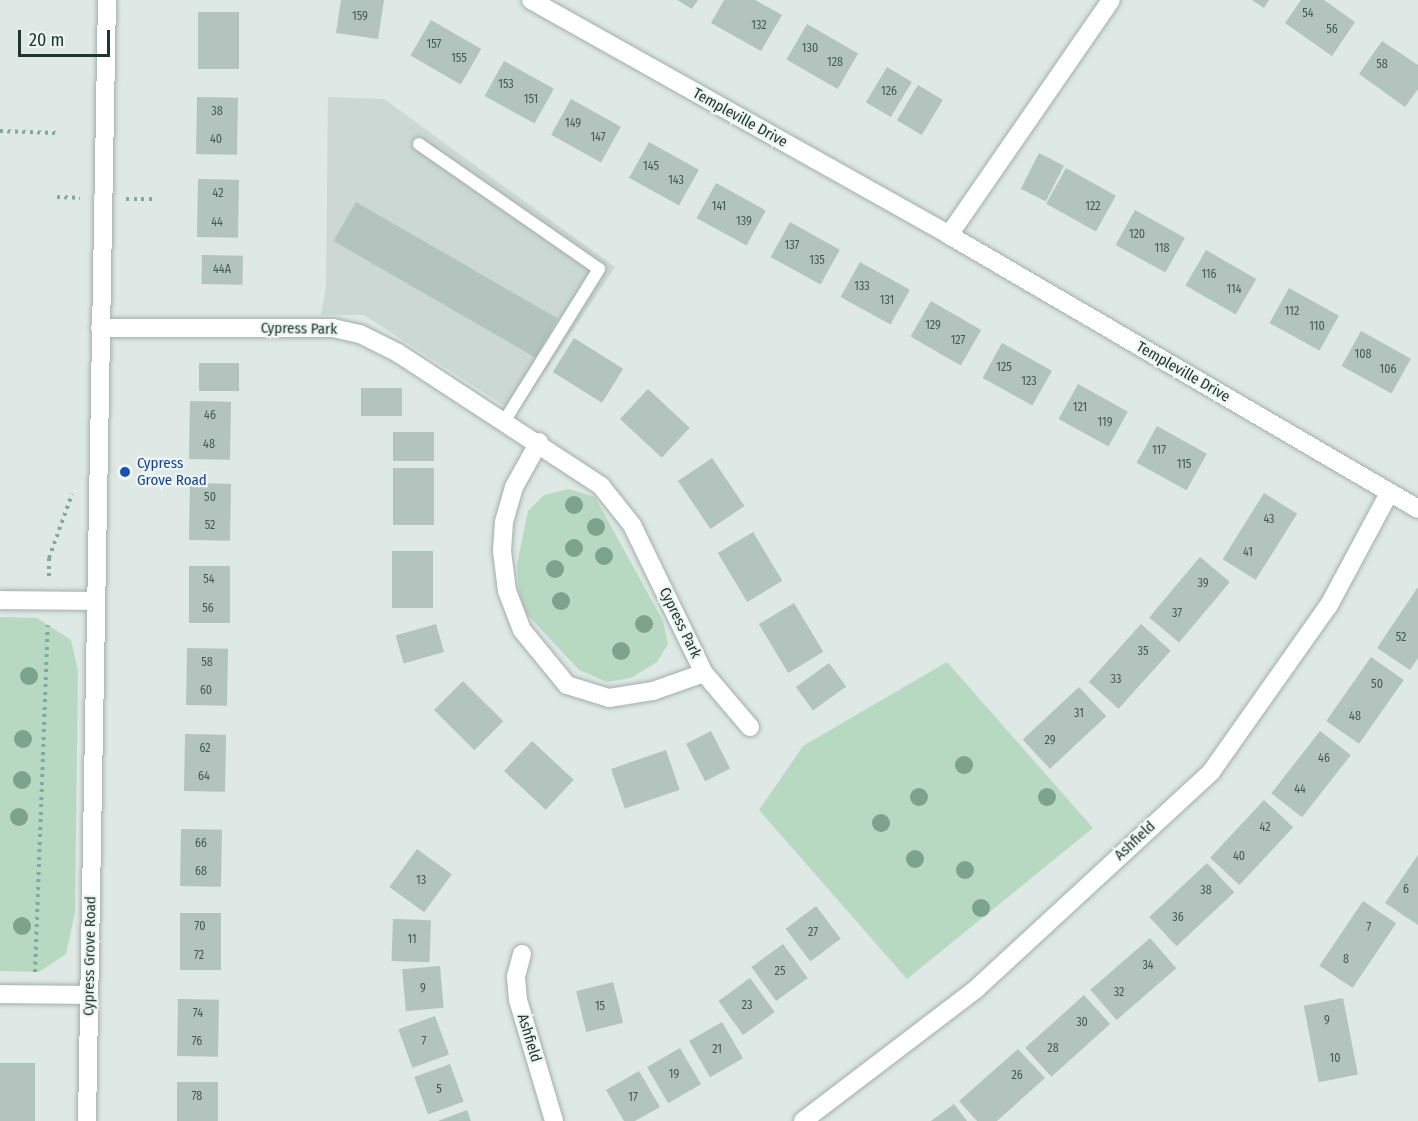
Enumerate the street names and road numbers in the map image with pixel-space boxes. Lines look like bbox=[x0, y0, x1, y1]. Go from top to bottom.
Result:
street label: Templeville Drive bbox=[690, 85, 790, 151]
street label: Cypress Park bbox=[261, 319, 337, 339]
street label: Templeville Drive bbox=[1133, 338, 1233, 406]
street label: Cypress Park bbox=[655, 585, 705, 661]
street label: Ashfield bbox=[1111, 818, 1159, 864]
street label: Cypress Grove Road bbox=[80, 896, 100, 1016]
street label: Ashfield bbox=[513, 1012, 545, 1064]

